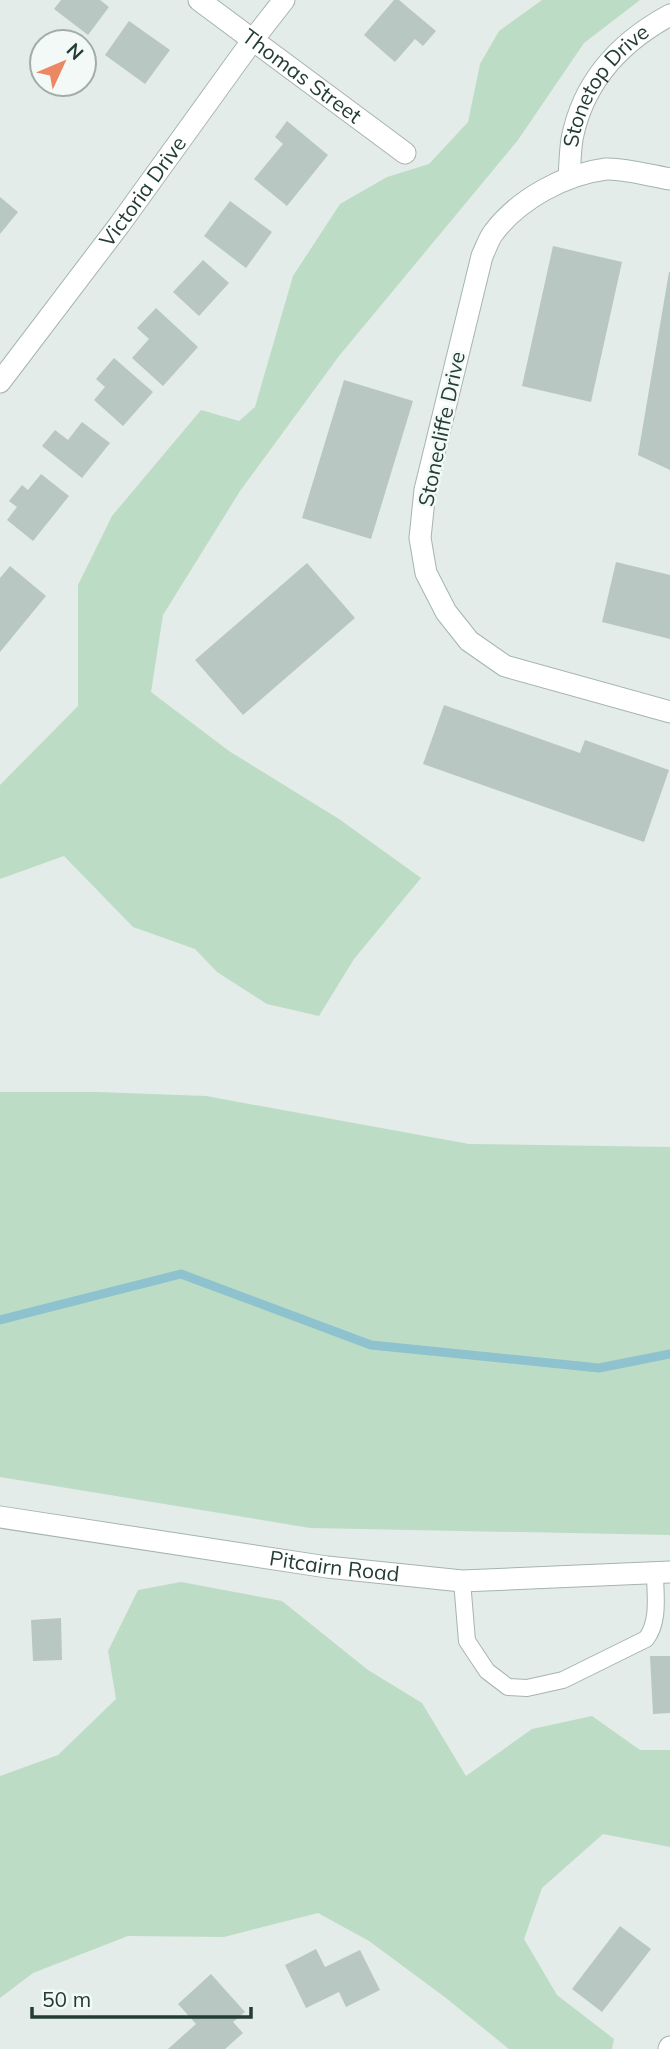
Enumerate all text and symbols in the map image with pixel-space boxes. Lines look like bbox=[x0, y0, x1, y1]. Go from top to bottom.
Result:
street label: Stonetop Drive bbox=[557, 18, 653, 149]
street label: Thomas Street bbox=[238, 23, 367, 128]
north arrow bbox=[28, 28, 98, 98]
text: N bbox=[62, 38, 89, 65]
street label: Victoria Drive bbox=[93, 131, 191, 252]
street label: Stonecliffe Drive bbox=[412, 349, 470, 509]
street label: Pitcairn Road bbox=[268, 1544, 401, 1586]
scale bar bbox=[32, 1976, 250, 2020]
text: 50 m bbox=[42, 1986, 91, 2012]

